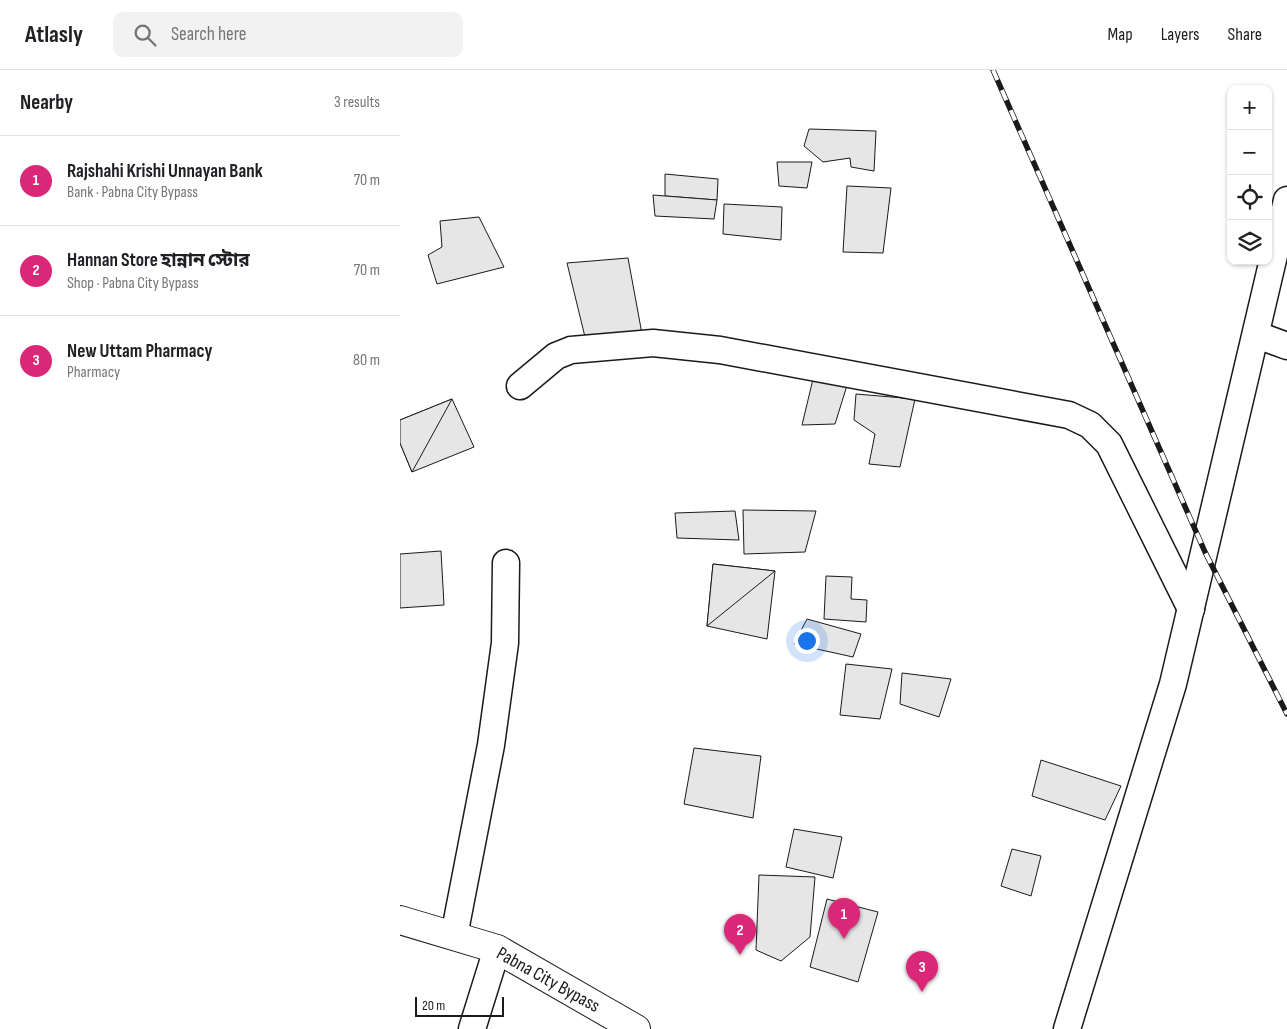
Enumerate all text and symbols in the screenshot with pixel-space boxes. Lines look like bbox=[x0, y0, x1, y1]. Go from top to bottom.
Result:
search box bbox=[113, 12, 463, 57]
text: Atlasly bbox=[25, 20, 83, 49]
icon: search bbox=[131, 21, 159, 49]
text: Search here bbox=[171, 23, 246, 46]
text: Map bbox=[1108, 24, 1133, 45]
text: Layers bbox=[1161, 24, 1200, 45]
text: Share bbox=[1228, 24, 1262, 45]
map controls bbox=[1227, 85, 1272, 265]
button: + bbox=[1227, 85, 1272, 130]
text: Nearby bbox=[20, 90, 73, 115]
text: 3 results bbox=[334, 93, 380, 112]
button: − bbox=[1227, 130, 1272, 175]
text: Rajshahi Krishi Unnayan Bank bbox=[67, 160, 263, 183]
text: 1 bbox=[33, 171, 39, 190]
text: 70 m bbox=[354, 171, 380, 190]
button: locate bbox=[1227, 175, 1272, 220]
text: Bank · Pabna City Bypass bbox=[67, 183, 198, 202]
button: layers bbox=[1227, 220, 1272, 265]
text: Hannan Store হান্নান স্টোর bbox=[67, 249, 250, 272]
text: 2 bbox=[32, 261, 40, 280]
text: 70 m bbox=[354, 261, 380, 280]
text: Shop · Pabna City Bypass bbox=[67, 274, 199, 293]
text: New Uttam Pharmacy bbox=[67, 340, 212, 363]
text: 3 bbox=[32, 351, 40, 370]
text: 80 m bbox=[353, 351, 380, 370]
text: Pharmacy bbox=[67, 363, 120, 382]
your location bbox=[794, 628, 820, 654]
pin: 1 bbox=[828, 898, 860, 939]
pin: 2 bbox=[724, 914, 756, 955]
street label: Pabna City Bypass bbox=[492, 942, 604, 1018]
pin: 3 bbox=[906, 951, 938, 992]
scale bar bbox=[415, 994, 504, 1017]
text: 20 m bbox=[422, 997, 445, 1014]

